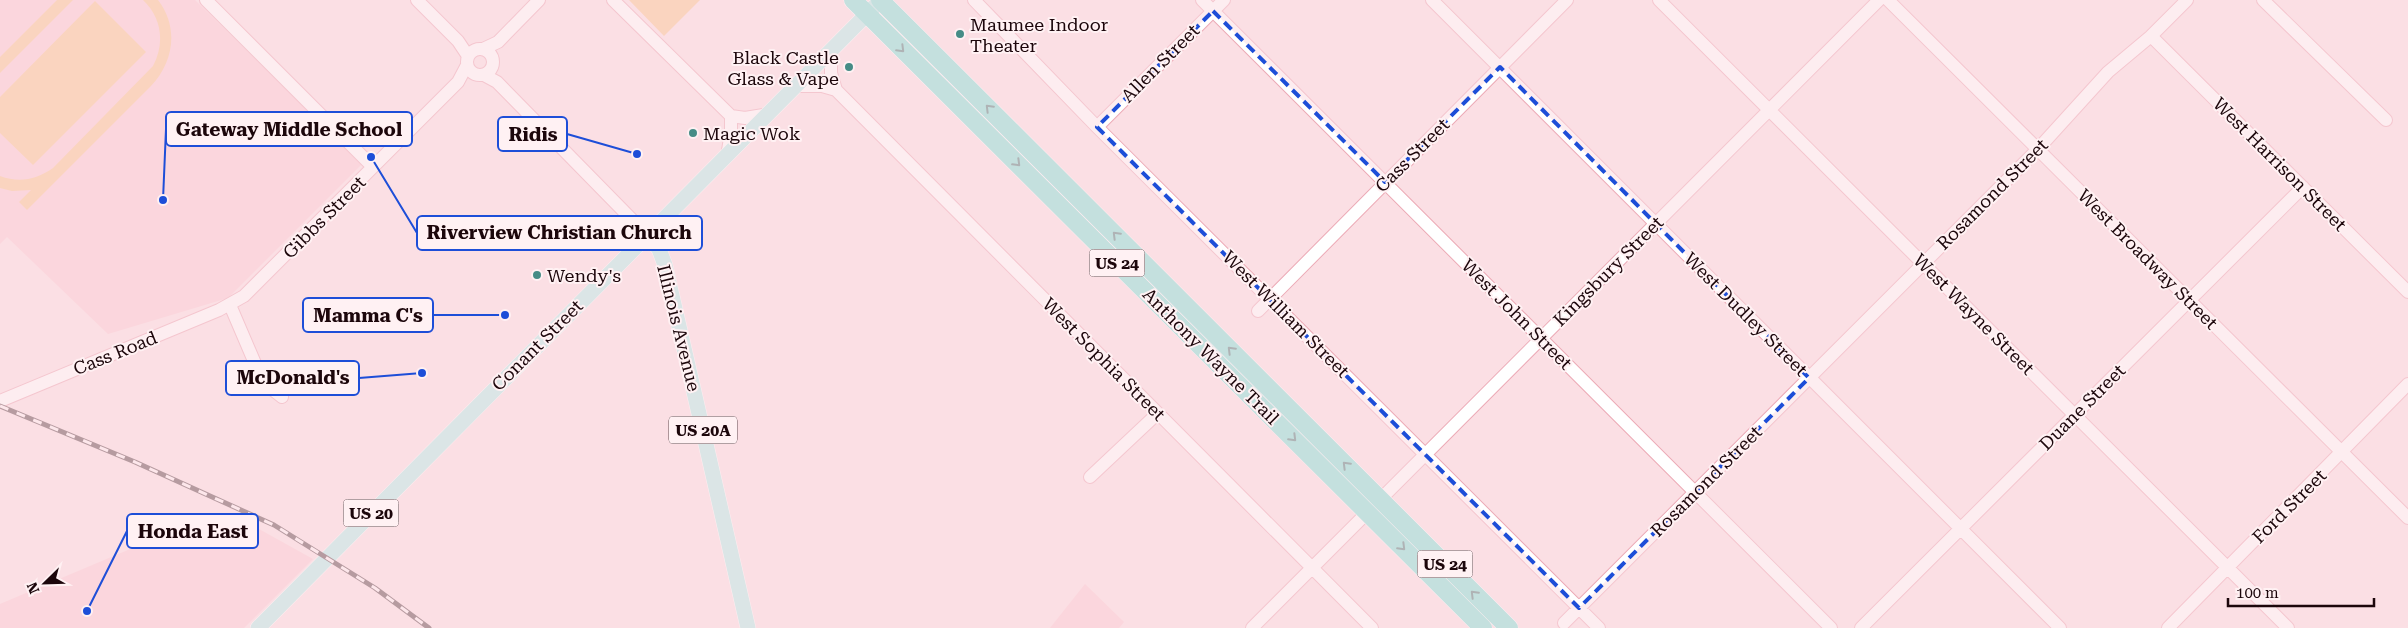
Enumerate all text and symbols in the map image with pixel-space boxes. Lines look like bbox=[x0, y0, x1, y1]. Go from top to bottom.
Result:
place label: Maumee Indoor Theater bbox=[970, 14, 1108, 56]
street label: Allen Street bbox=[1117, 19, 1204, 106]
marker: Maumee Indoor Theater bbox=[954, 28, 966, 40]
one-way arrow bbox=[896, 43, 905, 52]
place label: Black Castle Glass & Vape bbox=[727, 47, 839, 89]
marker: Black Castle Glass & Vape bbox=[843, 61, 855, 73]
street label: West Harrison Street bbox=[2209, 93, 2351, 235]
one-way arrow bbox=[986, 105, 995, 114]
callout: Gateway Middle School bbox=[166, 112, 412, 146]
street label: Cass Street bbox=[1371, 113, 1454, 196]
callout: Ridis bbox=[498, 117, 567, 151]
text: Gateway Middle School bbox=[176, 118, 402, 141]
text: Ridis bbox=[508, 123, 558, 146]
place label: Magic Wok bbox=[703, 123, 800, 144]
marker: Magic Wok bbox=[687, 127, 699, 139]
street label: Rosamond Street bbox=[1932, 134, 2052, 254]
one-way arrow bbox=[1011, 158, 1020, 167]
street label: Gibbs Street bbox=[279, 171, 370, 262]
street label: West Broadway Street bbox=[2074, 185, 2223, 334]
street label: Kingsbury Street bbox=[1549, 212, 1667, 330]
callout: Riverview Christian Church bbox=[417, 216, 702, 250]
text: Riverview Christian Church bbox=[426, 221, 692, 244]
one-way arrow bbox=[1113, 232, 1122, 241]
street label: West William Street bbox=[1218, 246, 1354, 382]
street label: West Dudley Street bbox=[1680, 248, 1812, 380]
street label: West Wayne Street bbox=[1909, 249, 2039, 379]
road number: US 24 bbox=[1090, 250, 1144, 276]
street label: West John Street bbox=[1457, 254, 1577, 374]
street label: Illinois Avenue bbox=[653, 263, 705, 394]
place label: Wendy's bbox=[547, 265, 621, 286]
marker: Wendy's bbox=[531, 269, 543, 281]
street label: Anthony Wayne Trail bbox=[1139, 284, 1284, 429]
street label: West Sophia Street bbox=[1038, 293, 1170, 425]
street label: Conant Street bbox=[487, 295, 587, 395]
callout: Mamma C's bbox=[303, 298, 433, 332]
text: Mamma C's bbox=[313, 304, 423, 327]
street label: Cass Road bbox=[70, 327, 160, 379]
one-way arrow bbox=[1228, 347, 1237, 356]
street label: Duane Street bbox=[2035, 360, 2129, 454]
callout: McDonald's bbox=[226, 361, 359, 395]
text: McDonald's bbox=[236, 366, 350, 389]
road number: US 20A bbox=[669, 416, 737, 444]
street label: Rosamond Street bbox=[1646, 421, 1766, 541]
one-way arrow bbox=[1288, 432, 1297, 441]
one-way arrow bbox=[1343, 462, 1352, 471]
street label: Ford Street bbox=[2248, 464, 2331, 547]
road number: US 20 bbox=[344, 499, 398, 526]
callout: Honda East bbox=[127, 514, 258, 548]
text: Honda East bbox=[138, 520, 249, 543]
one-way arrow bbox=[1396, 541, 1405, 550]
road number: US 24 bbox=[1418, 550, 1472, 578]
north arrow bbox=[20, 558, 70, 608]
scale bar bbox=[2228, 576, 2374, 608]
text: N bbox=[23, 580, 43, 596]
text: 100 m bbox=[2236, 584, 2279, 602]
one-way arrow bbox=[1471, 590, 1480, 599]

